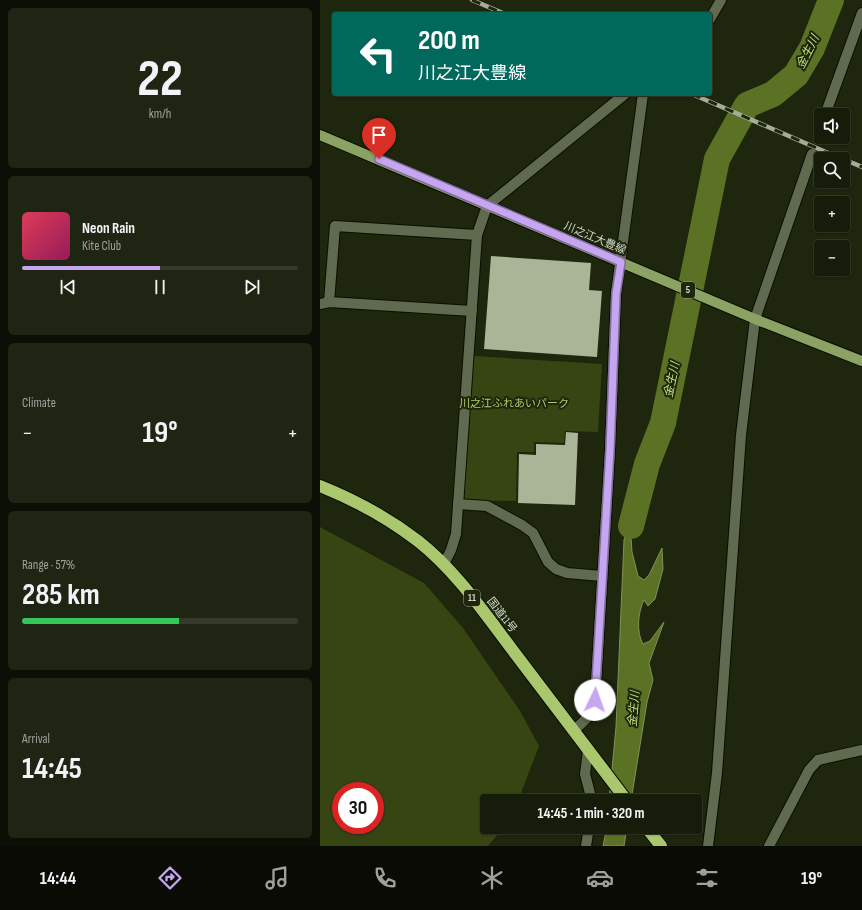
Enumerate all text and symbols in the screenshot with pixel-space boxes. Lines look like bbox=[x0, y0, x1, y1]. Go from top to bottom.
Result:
text: 200 m bbox=[418, 24, 480, 57]
icon: left bbox=[352, 28, 404, 80]
water label: 金生川 bbox=[793, 31, 824, 71]
text: 22 bbox=[137, 48, 183, 111]
text: 川之江大豊線 bbox=[418, 63, 526, 84]
text: km/h bbox=[149, 106, 171, 122]
map controls bbox=[814, 108, 850, 276]
button: sound bbox=[814, 108, 850, 144]
pin bbox=[362, 118, 396, 159]
icon: arrive bbox=[368, 124, 390, 146]
button: search bbox=[814, 152, 850, 188]
button: + bbox=[814, 196, 850, 232]
text: Neon Rain bbox=[82, 219, 135, 238]
street label: 川之江大豊線 bbox=[562, 219, 628, 257]
text: Kite Club bbox=[82, 238, 121, 254]
button: − bbox=[814, 240, 850, 276]
icon: previous bbox=[57, 276, 79, 298]
icon: pause bbox=[149, 276, 171, 298]
icon: next bbox=[241, 276, 263, 298]
road number: 5 bbox=[681, 282, 695, 298]
water label: 金生川 bbox=[661, 359, 683, 399]
text: Climate bbox=[22, 395, 56, 411]
park label: 川之江ふれあいパーク bbox=[459, 397, 569, 410]
text: 19° bbox=[142, 415, 178, 451]
text: − bbox=[22, 420, 33, 447]
text: + bbox=[287, 420, 298, 447]
text: Range · 57% bbox=[22, 557, 75, 573]
text: 285 km bbox=[22, 577, 100, 613]
road number: 11 bbox=[464, 590, 480, 606]
street label: 国道11号 bbox=[484, 595, 520, 635]
position arrow bbox=[574, 679, 616, 721]
water label: 金生川 bbox=[625, 688, 643, 728]
text: Arrival bbox=[22, 731, 50, 747]
text: 14:45 bbox=[22, 751, 82, 787]
speed limit sign: 30 bbox=[332, 782, 384, 834]
text: 14:45 · 1 min · 320 m bbox=[537, 804, 645, 823]
icon: directions bbox=[156, 864, 184, 892]
icon: music bbox=[263, 864, 291, 892]
icon: phone bbox=[371, 864, 399, 892]
icon: climate bbox=[478, 864, 506, 892]
icon: car bbox=[586, 864, 614, 892]
icon: filters bbox=[693, 864, 721, 892]
text: 14:44 bbox=[40, 868, 76, 889]
text: 19° bbox=[801, 868, 822, 889]

